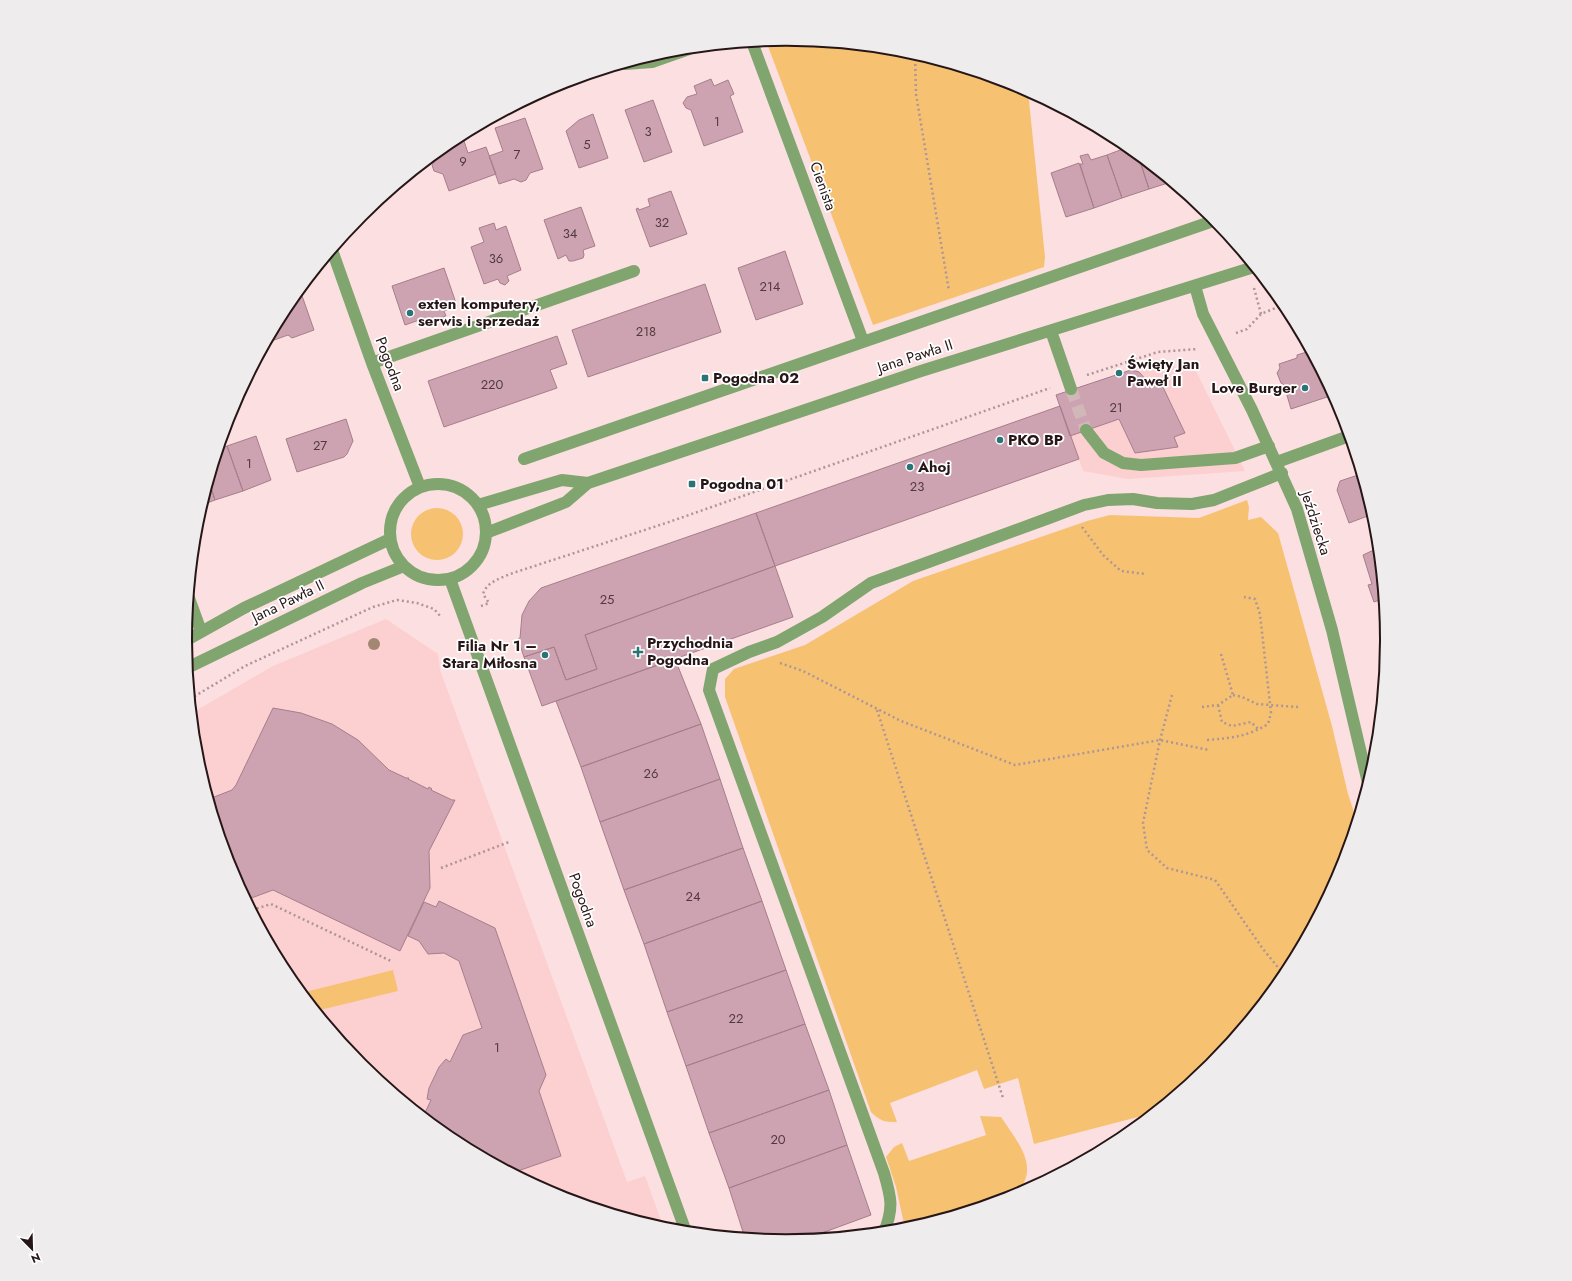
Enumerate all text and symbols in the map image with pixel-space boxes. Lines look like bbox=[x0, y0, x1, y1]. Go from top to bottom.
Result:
house number: 1 bbox=[714, 112, 720, 131]
house number: 3 bbox=[644, 122, 652, 141]
house number: 5 bbox=[583, 135, 591, 154]
house number: 7 bbox=[514, 145, 521, 164]
house number: 9 bbox=[459, 152, 467, 171]
street label: Cienista bbox=[804, 158, 842, 214]
house number: 32 bbox=[655, 213, 669, 232]
house number: 34 bbox=[563, 224, 578, 243]
house number: 36 bbox=[489, 249, 503, 268]
house number: 214 bbox=[760, 277, 781, 296]
place label: exten komputery, serwis i sprzedaż bbox=[418, 293, 540, 332]
marker: exten komputery, serwis i sprzedaż bbox=[405, 308, 415, 318]
house number: 218 bbox=[636, 322, 656, 341]
street label: Jana Pawła II bbox=[873, 333, 956, 379]
street label: Pogodna bbox=[370, 334, 410, 394]
place label: Święty Jan Paweł II bbox=[1127, 353, 1199, 392]
place label: Pogodna 02 bbox=[713, 367, 799, 389]
marker: Święty Jan Paweł II bbox=[1114, 368, 1124, 378]
marker: Pogodna 02 bbox=[700, 373, 710, 383]
house number: 220 bbox=[481, 375, 503, 394]
place label: Love Burger bbox=[1211, 377, 1298, 399]
marker: Love Burger bbox=[1300, 383, 1310, 393]
house number: 21 bbox=[1109, 398, 1123, 417]
place label: PKO BP bbox=[1008, 429, 1063, 451]
marker: PKO BP bbox=[995, 435, 1005, 445]
house number: 27 bbox=[313, 436, 327, 455]
house number: 1 bbox=[246, 454, 252, 473]
place label: Ahoj bbox=[917, 456, 951, 478]
marker: Ahoj bbox=[905, 462, 915, 472]
place label: Pogodna 01 bbox=[700, 473, 784, 495]
house number: 23 bbox=[910, 477, 924, 496]
marker: Pogodna 01 bbox=[687, 479, 697, 489]
street label: Jeździecka bbox=[1295, 486, 1337, 558]
street label: Jana Pawła II bbox=[246, 574, 328, 629]
house number: 25 bbox=[600, 590, 614, 609]
place label: Przychodnia Pogodna bbox=[647, 632, 733, 671]
place label: Filia Nr 1 – Stara Miłosna bbox=[442, 635, 537, 674]
marker: Przychodnia Pogodna bbox=[632, 646, 644, 658]
marker: Filia Nr 1 – Stara Miłosna bbox=[540, 650, 550, 660]
house number: 26 bbox=[644, 764, 658, 783]
street label: Pogodna bbox=[563, 870, 603, 930]
house number: 24 bbox=[686, 887, 701, 906]
house number: 22 bbox=[729, 1009, 743, 1028]
house number: 1 bbox=[494, 1038, 500, 1057]
house number: 20 bbox=[770, 1130, 786, 1149]
north arrow bbox=[12, 1229, 52, 1269]
text: N bbox=[29, 1249, 43, 1267]

